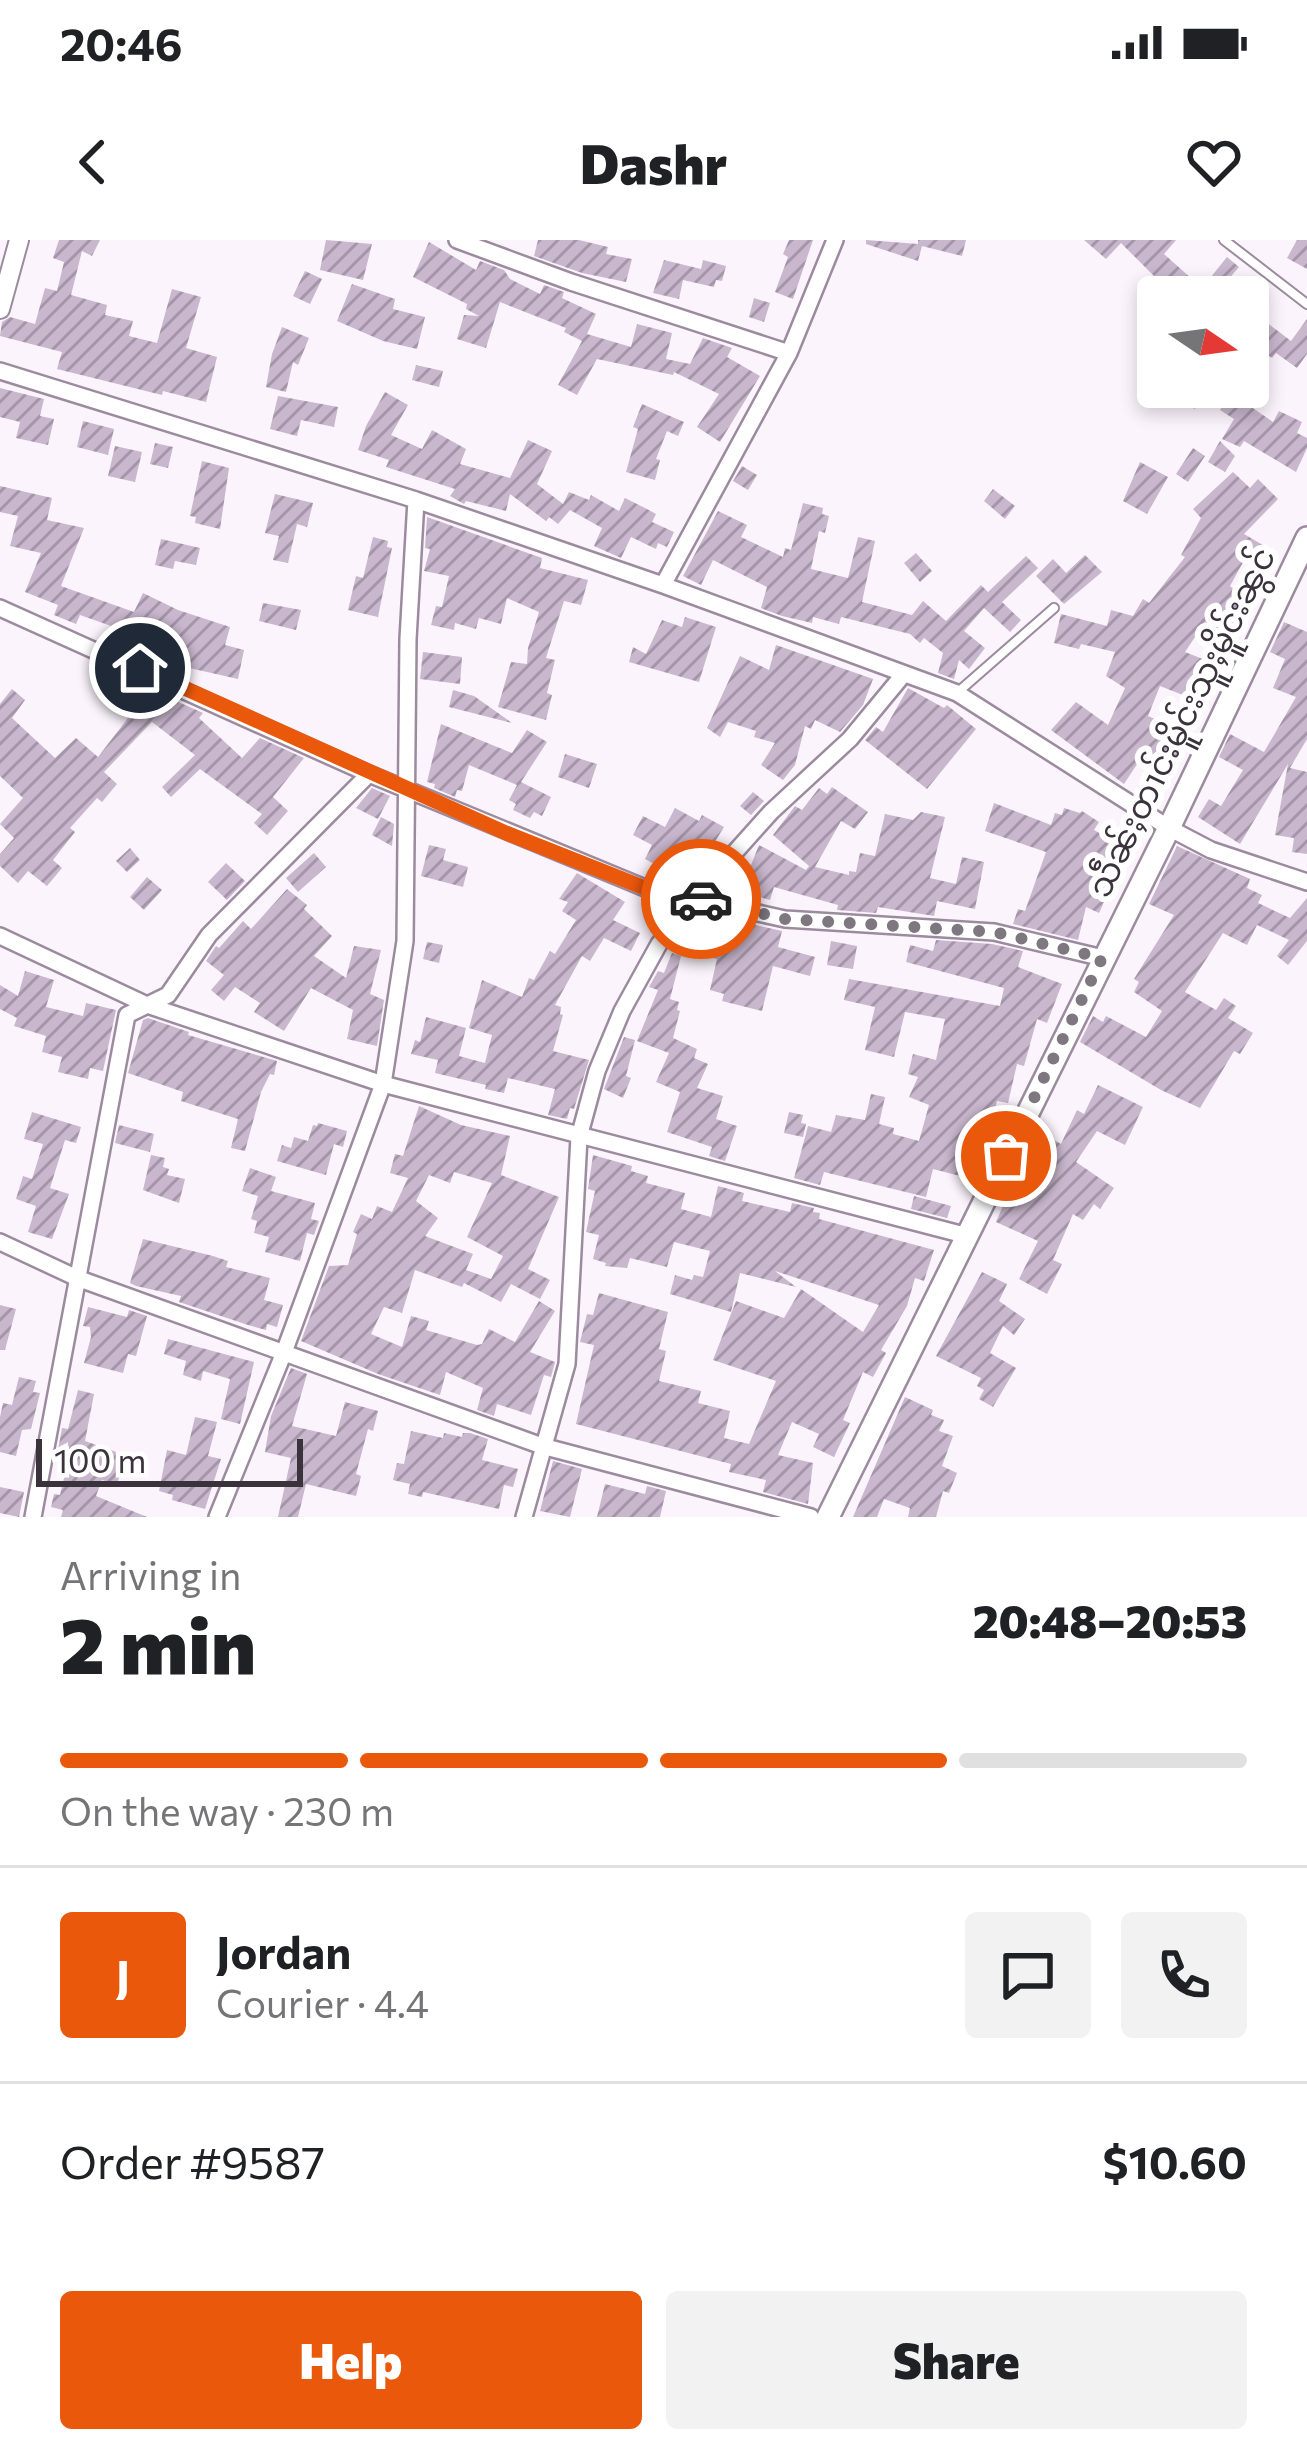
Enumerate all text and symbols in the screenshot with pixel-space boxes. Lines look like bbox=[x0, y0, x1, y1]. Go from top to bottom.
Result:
text: 20:46 bbox=[60, 15, 183, 70]
icon: back bbox=[60, 129, 126, 195]
text: Dashr bbox=[580, 129, 727, 195]
icon: heart bbox=[1181, 129, 1247, 195]
north arrow bbox=[1137, 276, 1269, 408]
map controls bbox=[1137, 276, 1269, 408]
street label: သဵၼ်ႈတၢင်းမိူင်းသူႈမိူင်းၼွင် bbox=[1077, 540, 1290, 907]
pin bbox=[89, 617, 191, 719]
icon: home bbox=[107, 635, 173, 701]
courier bbox=[641, 839, 761, 959]
icon: car bbox=[668, 866, 734, 932]
pin bbox=[955, 1105, 1057, 1207]
icon: bag bbox=[973, 1123, 1039, 1189]
scale bar bbox=[36, 1433, 303, 1486]
text: 100 m bbox=[54, 1439, 146, 1480]
text: Arriving in bbox=[60, 1550, 241, 1598]
text: 20:48–20:53 bbox=[973, 1592, 1247, 1647]
text: 2 min bbox=[60, 1595, 256, 1690]
text: On the way · 230 m bbox=[60, 1786, 394, 1834]
button: chat bbox=[965, 1912, 1091, 2038]
button: phone bbox=[1121, 1912, 1247, 2038]
text: Jordan bbox=[216, 1923, 351, 1978]
text: J bbox=[116, 1947, 130, 2002]
text: Courier · 4.4 bbox=[216, 1978, 429, 2026]
text: Order #9587 bbox=[60, 2133, 325, 2188]
text: $10.60 bbox=[1103, 2133, 1247, 2188]
button: Help bbox=[60, 2291, 642, 2429]
button: Share bbox=[666, 2291, 1247, 2429]

